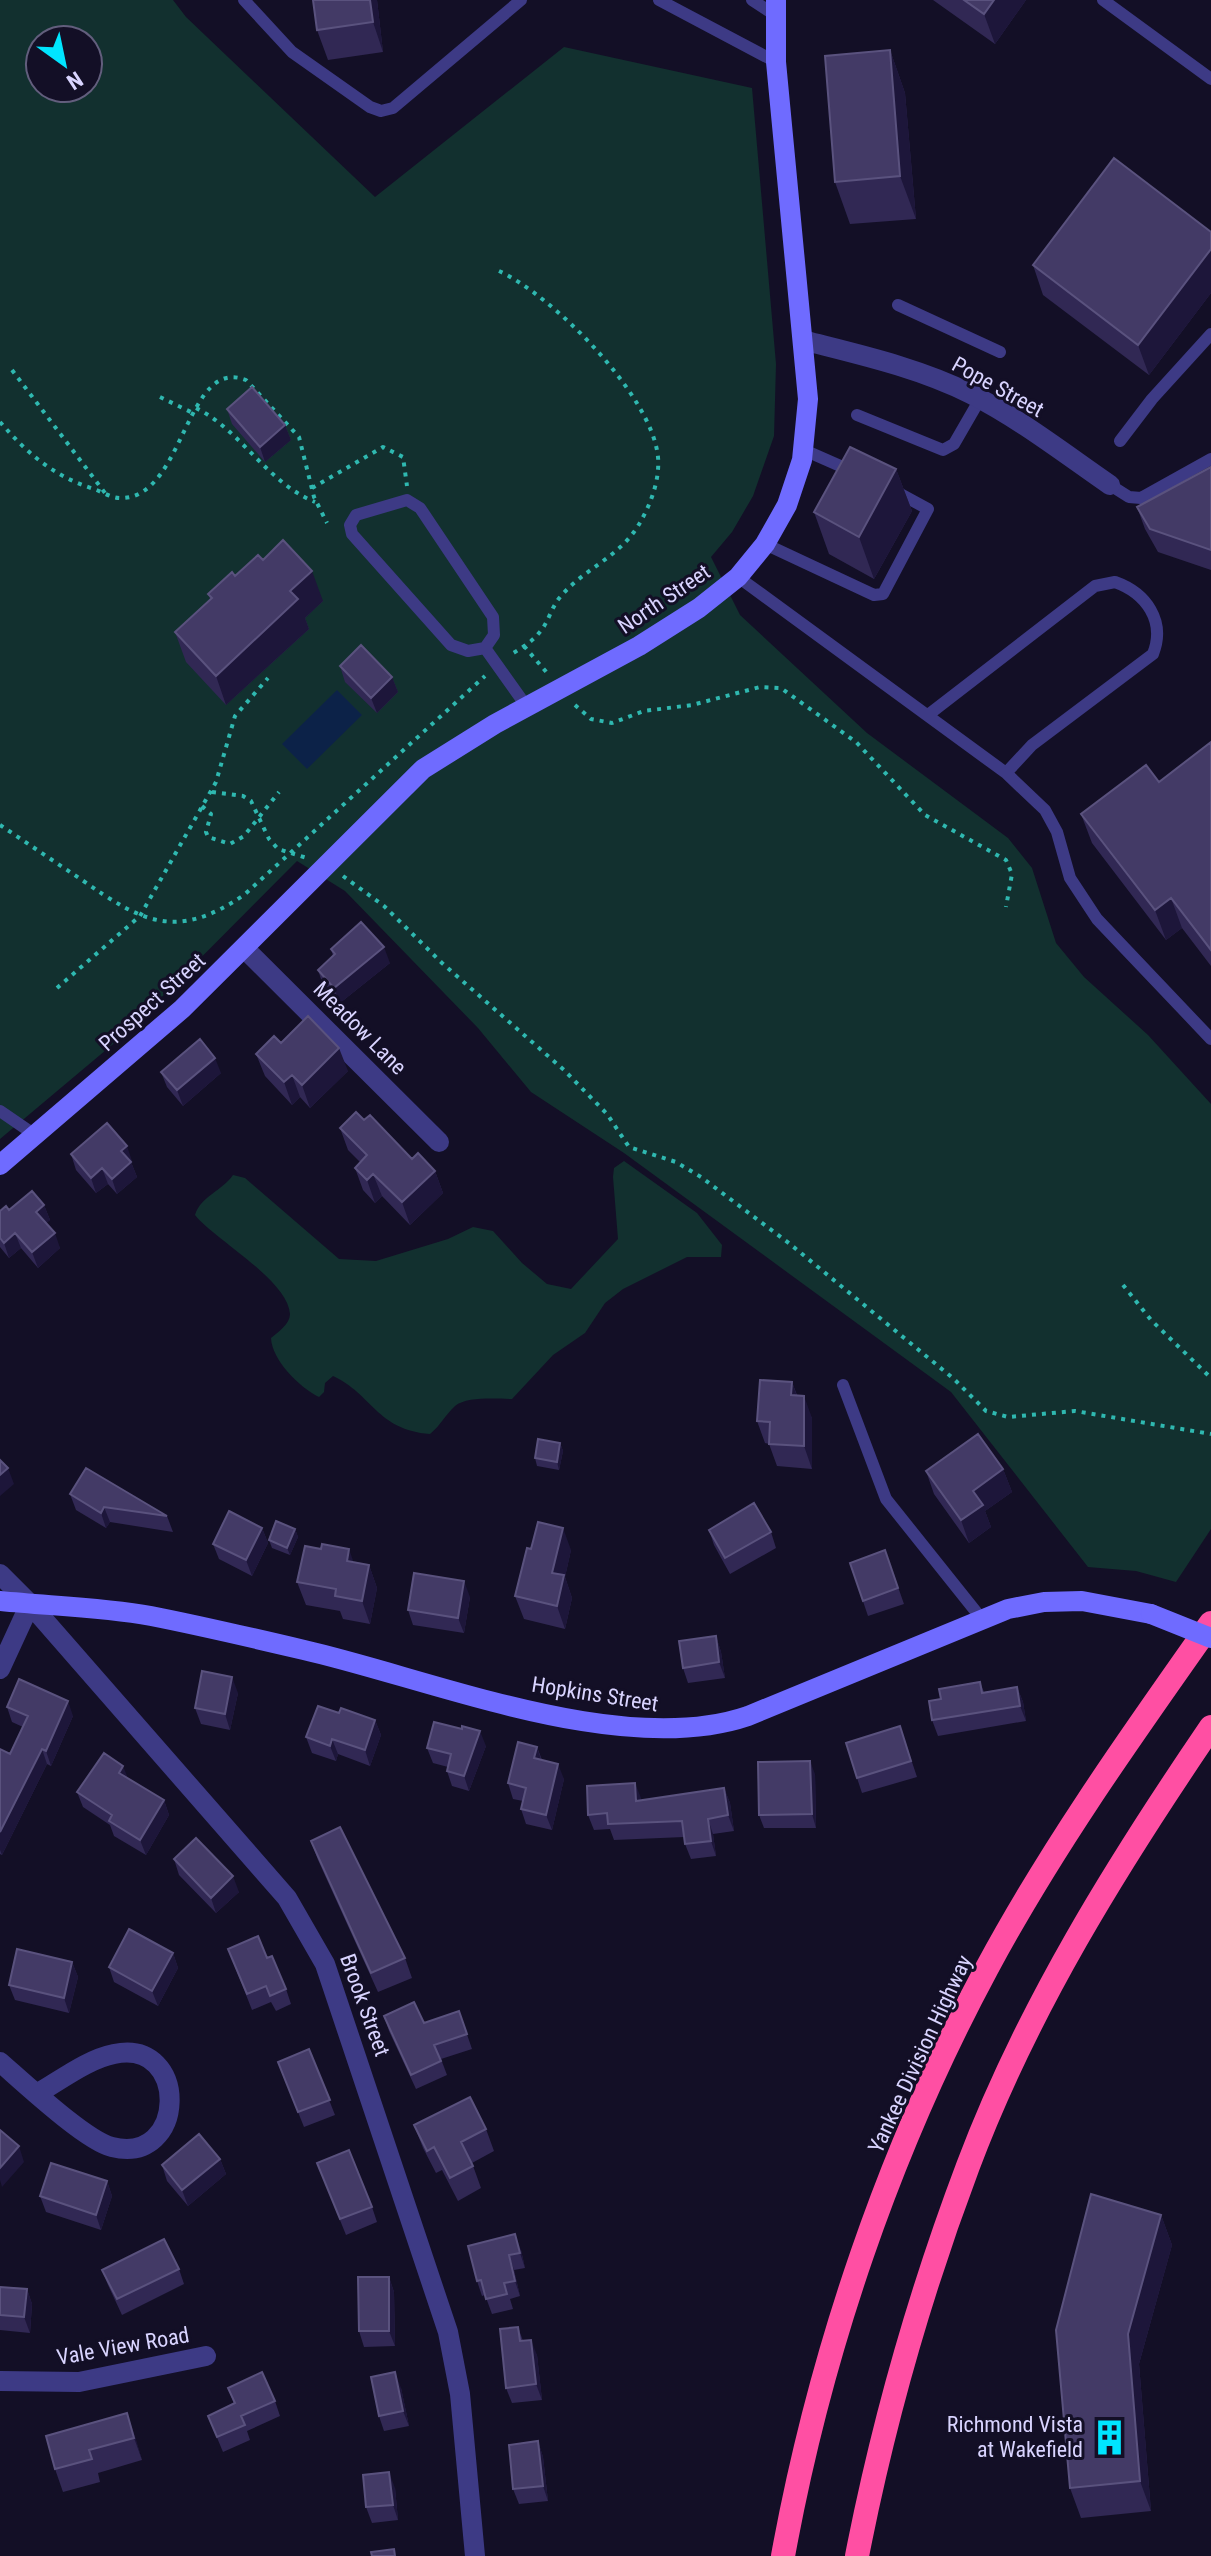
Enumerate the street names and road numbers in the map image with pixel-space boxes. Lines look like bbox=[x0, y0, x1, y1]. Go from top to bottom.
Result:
street label: Pope Street bbox=[948, 352, 1048, 422]
street label: North Street bbox=[613, 559, 715, 639]
street label: Prospect Street bbox=[94, 948, 210, 1056]
street label: Meadow Lane bbox=[308, 976, 412, 1080]
street label: Hopkins Street bbox=[530, 1672, 660, 1716]
street label: Brook Street bbox=[335, 1950, 395, 2060]
street label: Yankee Division Highway bbox=[863, 1951, 977, 2157]
street label: Vale View Road bbox=[55, 2322, 191, 2370]

